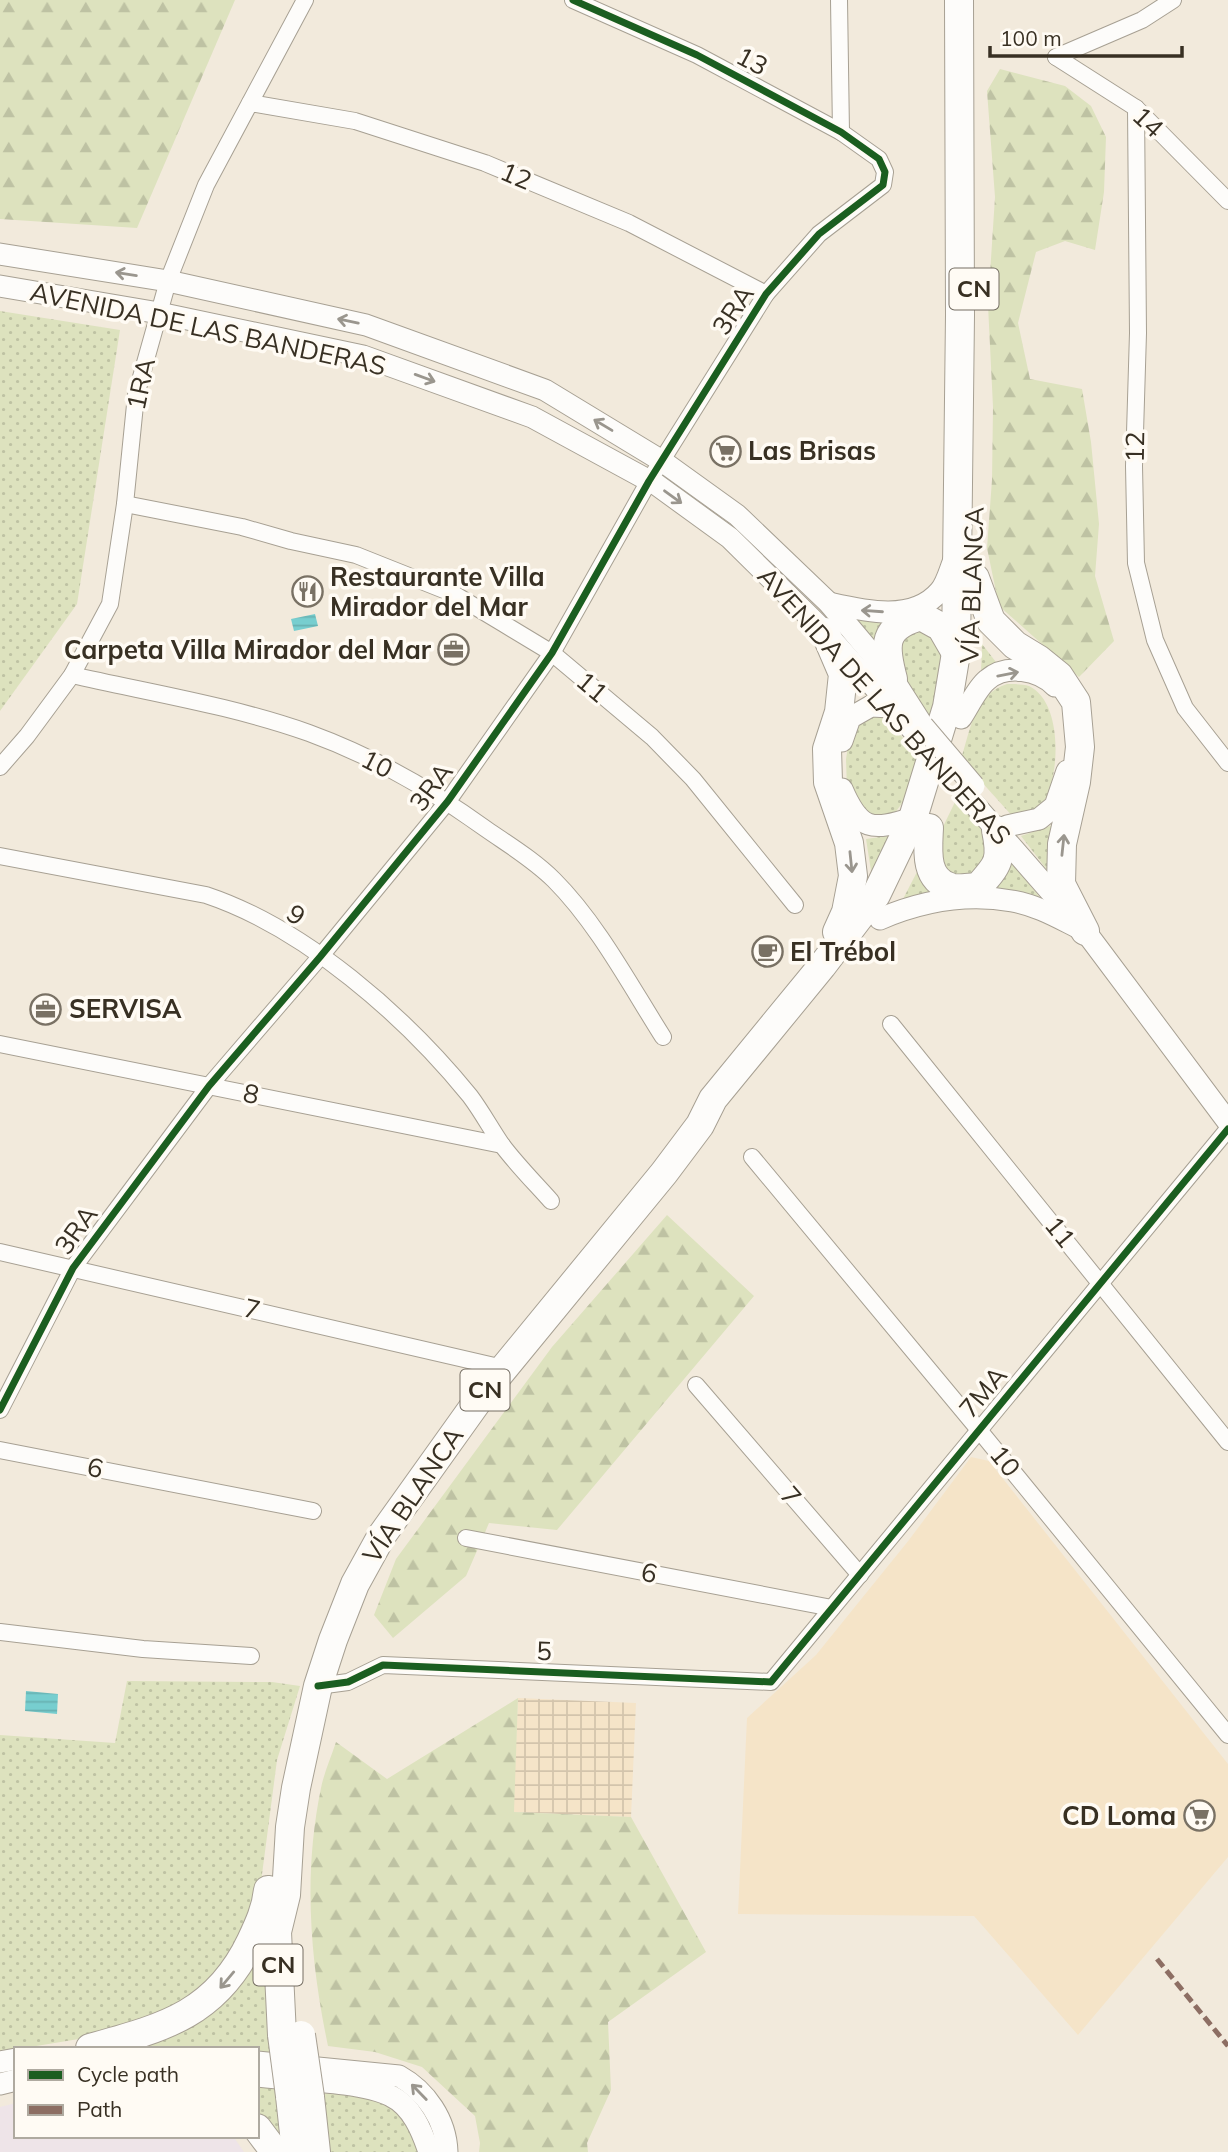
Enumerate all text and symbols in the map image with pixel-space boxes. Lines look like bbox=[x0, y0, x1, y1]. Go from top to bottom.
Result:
scale bar bbox=[990, 14, 1182, 58]
text: 100 m bbox=[1000, 25, 1062, 51]
street label: 13 bbox=[731, 39, 774, 82]
street label: 14 bbox=[1126, 99, 1171, 144]
street label: 12 bbox=[495, 154, 537, 197]
one-way arrow bbox=[115, 267, 138, 280]
road number: CN bbox=[950, 268, 998, 310]
street label: AVENIDA DE LAS BANDERAS bbox=[27, 275, 389, 382]
street label: 3RA bbox=[704, 279, 761, 341]
one-way arrow bbox=[337, 313, 360, 327]
street label: 1RA bbox=[119, 355, 162, 413]
one-way arrow bbox=[414, 373, 436, 385]
one-way arrow bbox=[594, 418, 614, 432]
street label: 12 bbox=[1118, 431, 1151, 463]
supermarket icon: Las Brisas bbox=[708, 434, 742, 468]
place label: Las Brisas bbox=[748, 434, 876, 467]
one-way arrow bbox=[663, 490, 682, 504]
street label: VÍA BLANCA bbox=[952, 506, 991, 664]
place label: Restaurante Villa Mirador del Mar bbox=[330, 560, 545, 623]
street label: AVENIDA DE LAS BANDERAS bbox=[751, 560, 1018, 852]
restaurant icon: Restaurante Villa Mirador del Mar bbox=[290, 575, 324, 609]
one-way arrow bbox=[861, 604, 884, 617]
place label: Carpeta Villa Mirador del Mar bbox=[64, 633, 432, 666]
office icon: Carpeta Villa Mirador del Mar bbox=[437, 633, 471, 667]
street label: 11 bbox=[570, 664, 615, 709]
one-way arrow bbox=[996, 666, 1019, 680]
street label: 10 bbox=[356, 742, 399, 785]
street label: 3RA bbox=[402, 756, 460, 818]
one-way arrow bbox=[1056, 834, 1069, 857]
one-way arrow bbox=[845, 851, 858, 873]
street label: 9 bbox=[281, 897, 312, 933]
cafe icon: El Trébol bbox=[750, 935, 784, 969]
place label: El Trébol bbox=[790, 935, 896, 968]
office icon: SERVISA bbox=[29, 992, 63, 1026]
place label: SERVISA bbox=[69, 992, 182, 1025]
street label: 8 bbox=[240, 1076, 262, 1111]
street label: 3RA bbox=[47, 1199, 104, 1261]
street label: 11 bbox=[1038, 1209, 1083, 1254]
street label: 7 bbox=[241, 1291, 263, 1326]
street label: 7MA bbox=[952, 1359, 1014, 1424]
road number: CN bbox=[461, 1370, 510, 1410]
street label: VÍA BLANCA bbox=[355, 1420, 470, 1569]
street label: 10 bbox=[983, 1438, 1028, 1483]
street label: 6 bbox=[84, 1450, 106, 1485]
street label: 7 bbox=[774, 1479, 809, 1512]
street label: 6 bbox=[638, 1555, 660, 1590]
street label: 5 bbox=[536, 1634, 552, 1667]
place label: CD Loma bbox=[1062, 1799, 1176, 1832]
supermarket icon: CD Loma bbox=[1182, 1799, 1216, 1833]
road number: CN bbox=[254, 1944, 302, 1986]
one-way arrow bbox=[219, 1971, 235, 1989]
legend bbox=[14, 2047, 259, 2138]
text: Cycle path bbox=[77, 2061, 179, 2087]
one-way arrow bbox=[411, 2084, 428, 2101]
text: Path bbox=[77, 2096, 122, 2122]

